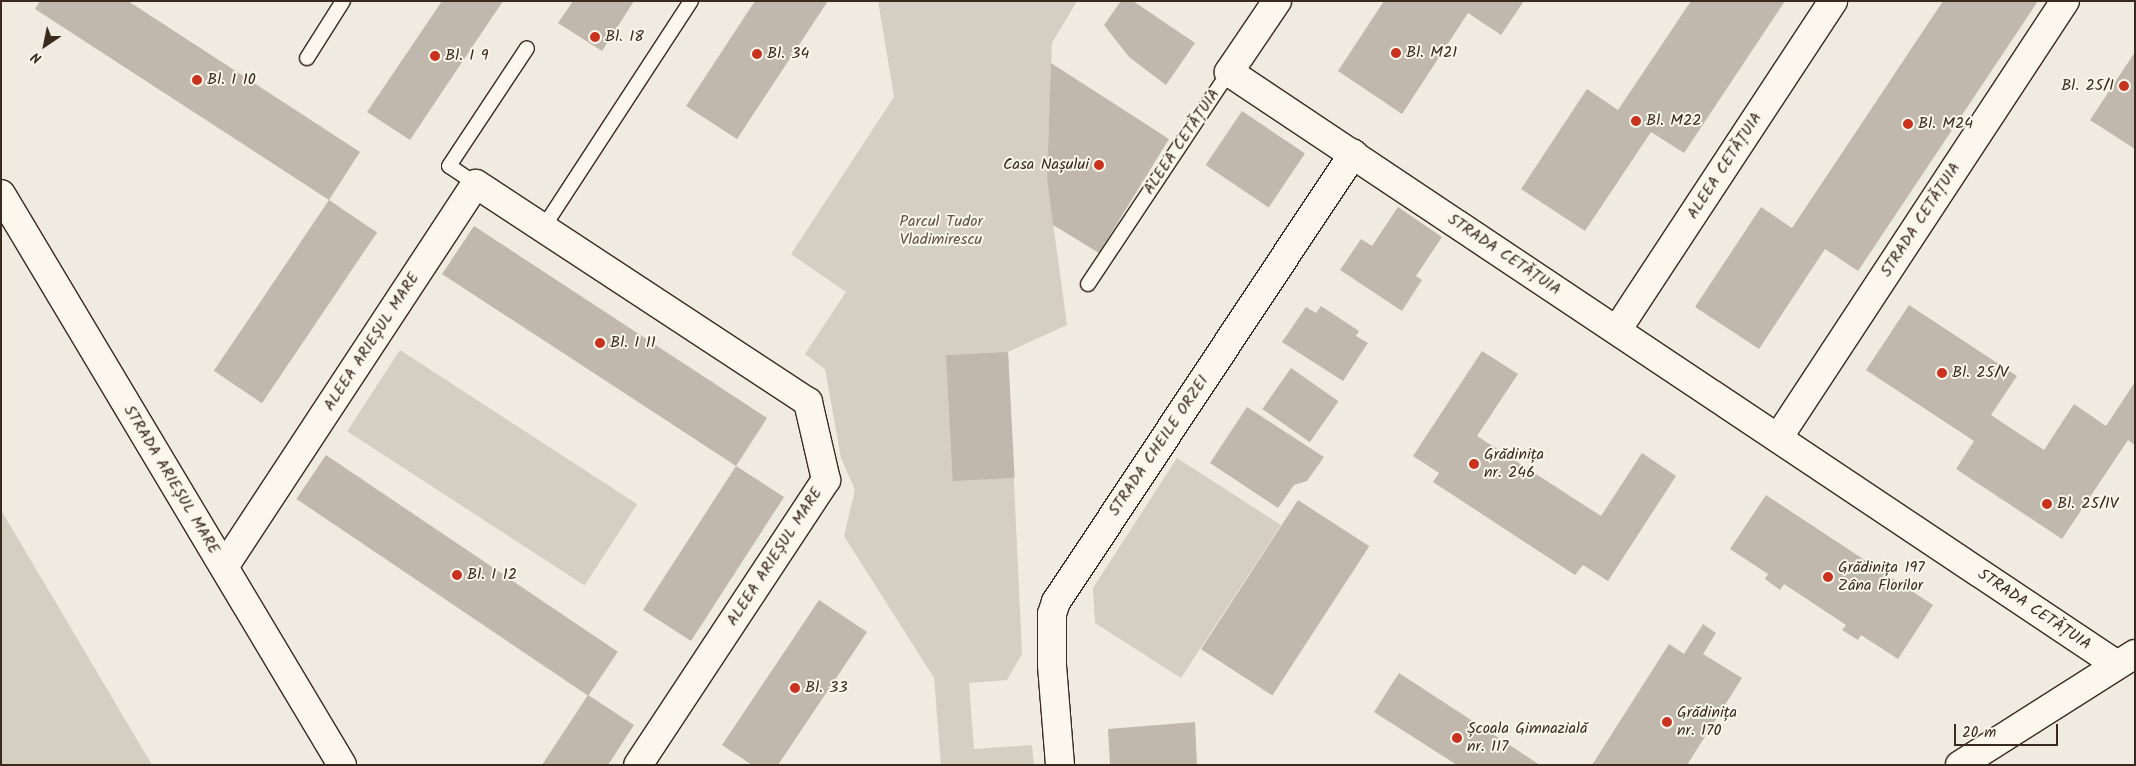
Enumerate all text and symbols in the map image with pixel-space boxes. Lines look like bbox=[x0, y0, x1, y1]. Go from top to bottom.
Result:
north arrow bbox=[20, 20, 70, 70]
place label: Bl. I8 bbox=[605, 27, 644, 47]
marker: Bl. I8 bbox=[589, 31, 601, 43]
place label: Bl. M21 bbox=[1406, 43, 1457, 63]
place label: Bl. 34 bbox=[767, 44, 809, 64]
text: N bbox=[27, 46, 46, 69]
place label: Bl. I 9 bbox=[445, 46, 489, 66]
marker: Bl. M21 bbox=[1390, 47, 1402, 59]
marker: Bl. 34 bbox=[751, 48, 763, 60]
marker: Bl. I 9 bbox=[429, 50, 441, 62]
place label: Bl. I 10 bbox=[207, 70, 256, 90]
marker: Bl. I 10 bbox=[191, 74, 203, 86]
place label: Bl. 25/I bbox=[2061, 76, 2114, 96]
marker: Bl. 25/I bbox=[2118, 80, 2130, 92]
street label: ALEEA CETĂȚUIA bbox=[1140, 86, 1224, 198]
street label: ALEEA CETĂȚUIA bbox=[1683, 109, 1767, 223]
place label: Bl. M22 bbox=[1646, 111, 1702, 131]
place label: Bl. M24 bbox=[1918, 114, 1973, 134]
marker: Bl. M22 bbox=[1630, 115, 1642, 127]
marker: Bl. M24 bbox=[1902, 118, 1914, 130]
place label: Casa Nașului bbox=[1003, 155, 1089, 175]
marker: Casa Nașului bbox=[1093, 159, 1105, 171]
street label: STRADA CETĂȚUIA bbox=[1877, 159, 1965, 281]
street label: STRADA CETĂȚUIA bbox=[1444, 210, 1564, 300]
park label: Parcul Tudor Vladimirescu bbox=[899, 212, 983, 250]
street label: ALEEA ARIEȘUL MARE bbox=[320, 269, 424, 415]
place label: Bl. I 11 bbox=[610, 333, 656, 353]
marker: Bl. I 11 bbox=[594, 337, 606, 349]
place label: Bl. 25/V bbox=[1952, 363, 2008, 383]
marker: Bl. 25/V bbox=[1936, 367, 1948, 379]
street label: STRADA CHEILE ORZEI bbox=[1105, 372, 1213, 520]
street label: STRADA ARIEȘUL MARE bbox=[119, 402, 223, 558]
place label: Grădinița nr. 246 bbox=[1484, 445, 1544, 483]
marker: Grădinița nr. 246 bbox=[1468, 458, 1480, 470]
street label: ALEEA ARIEȘUL MARE bbox=[723, 484, 827, 630]
place label: Bl. 25/IV bbox=[2057, 494, 2118, 514]
marker: Bl. 25/IV bbox=[2041, 498, 2053, 510]
place label: Grădinița 197 Zâna Florilor bbox=[1838, 558, 1925, 596]
place label: Bl. I 12 bbox=[467, 565, 517, 585]
street label: STRADA CETĂȚUIA bbox=[1974, 565, 2094, 655]
marker: Bl. I 12 bbox=[451, 569, 463, 581]
marker: Grădinița 197 Zâna Florilor bbox=[1822, 571, 1834, 583]
place label: Bl. 33 bbox=[805, 678, 848, 698]
marker: Bl. 33 bbox=[789, 682, 801, 694]
place label: Grădinița nr. 170 bbox=[1677, 703, 1737, 741]
scale bar bbox=[1956, 714, 2060, 746]
marker: Grădinița nr. 170 bbox=[1661, 716, 1673, 728]
place label: Școala Gimnazială nr. 117 bbox=[1467, 719, 1588, 757]
text: 20 m bbox=[1962, 721, 1996, 745]
marker: Școala Gimnazială nr. 117 bbox=[1451, 732, 1463, 744]

